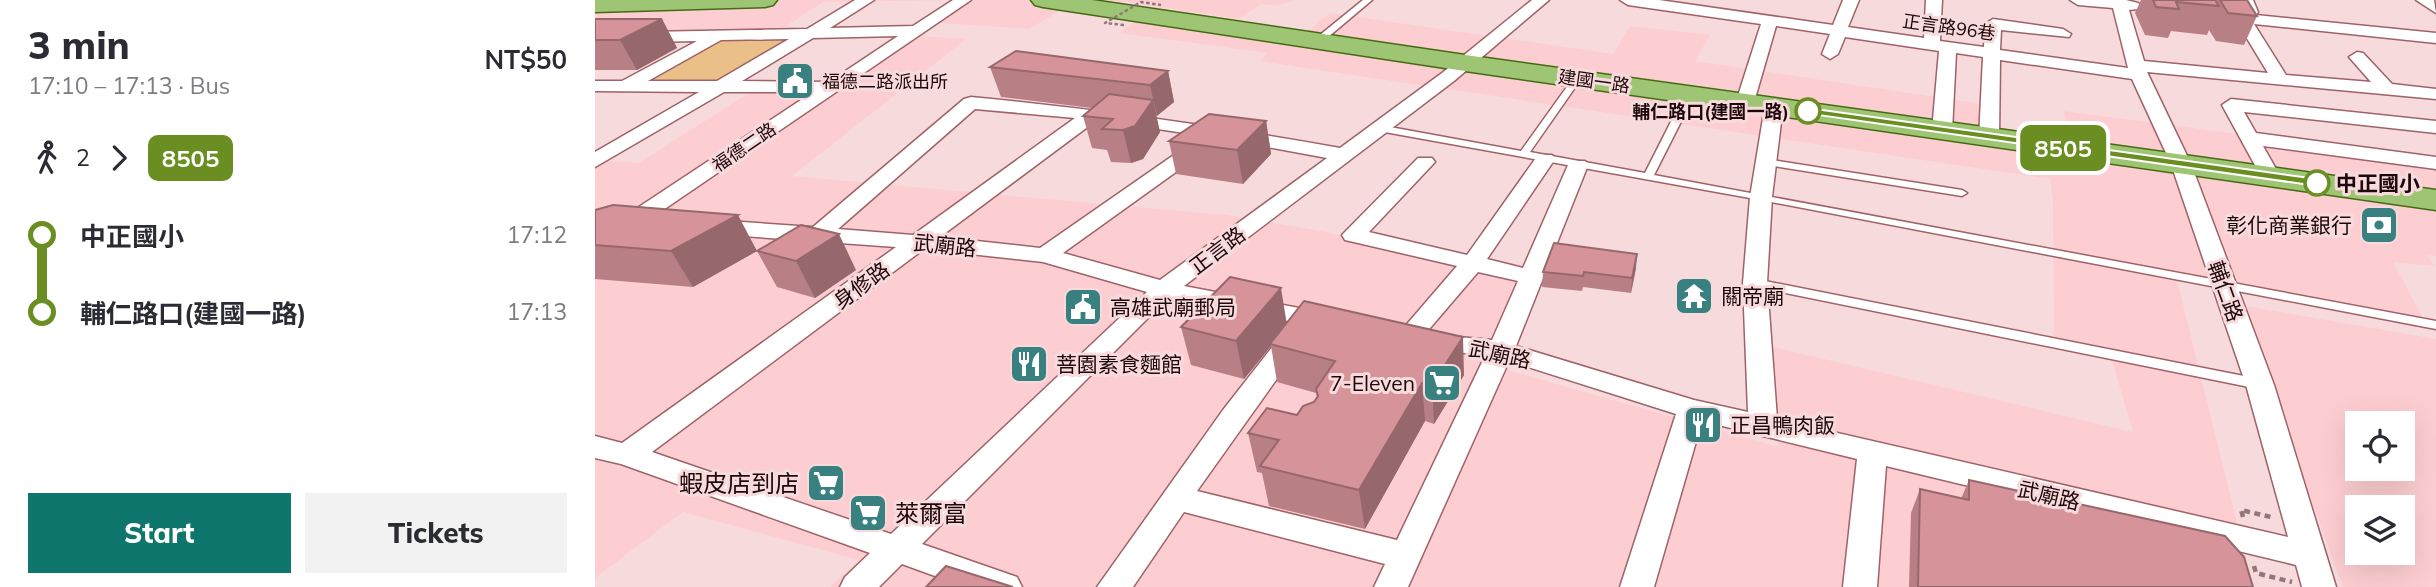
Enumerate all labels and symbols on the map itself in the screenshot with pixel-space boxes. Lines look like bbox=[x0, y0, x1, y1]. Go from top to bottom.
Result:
street label: 正言路96巷 bbox=[1901, 9, 1997, 45]
public building icon: 福德二路派出所 bbox=[774, 60, 816, 102]
street label: 建國一路 bbox=[1557, 65, 1631, 97]
place label: 福德二路派出所 bbox=[822, 70, 948, 93]
marker: 輔仁路口(建國一路) bbox=[1795, 98, 1821, 124]
place label: 輔仁路口(建國一路) bbox=[1632, 100, 1789, 123]
street label: 福德二路 bbox=[708, 117, 780, 177]
line badge: 8505 bbox=[2014, 125, 2112, 171]
marker: 中正國小 bbox=[2304, 170, 2330, 196]
place label: 中正國小 bbox=[2336, 170, 2420, 196]
bank icon: 彰化商業銀行 bbox=[2358, 204, 2400, 246]
place label: 彰化商業銀行 bbox=[2226, 212, 2352, 238]
street label: 正言路 bbox=[1184, 221, 1250, 279]
street label: 武廟路 bbox=[912, 229, 978, 261]
street label: 身修路 bbox=[828, 256, 894, 314]
street label: 輔仁路 bbox=[2203, 257, 2249, 325]
temple icon: 關帝廟 bbox=[1673, 275, 1715, 317]
place label: 關帝廟 bbox=[1721, 283, 1784, 309]
public building icon: 高雄武廟郵局 bbox=[1062, 286, 1104, 328]
place label: 高雄武廟郵局 bbox=[1110, 294, 1236, 320]
street label: 武廟路 bbox=[1466, 335, 1534, 373]
restaurant icon: 菩園素食麵館 bbox=[1008, 343, 1050, 385]
place label: 菩園素食麵館 bbox=[1056, 351, 1182, 377]
supermarket icon: 7-Eleven bbox=[1421, 362, 1463, 404]
place label: 7-Eleven bbox=[1330, 370, 1415, 396]
restaurant icon: 正昌鴨肉飯 bbox=[1682, 404, 1724, 446]
place label: 正昌鴨肉飯 bbox=[1730, 412, 1835, 438]
supermarket icon: 蝦皮店到店 bbox=[805, 462, 847, 504]
place label: 蝦皮店到店 bbox=[679, 468, 799, 498]
street label: 武廟路 bbox=[2015, 475, 2083, 515]
supermarket icon: 萊爾富 bbox=[847, 492, 889, 534]
place label: 萊爾富 bbox=[895, 498, 967, 528]

